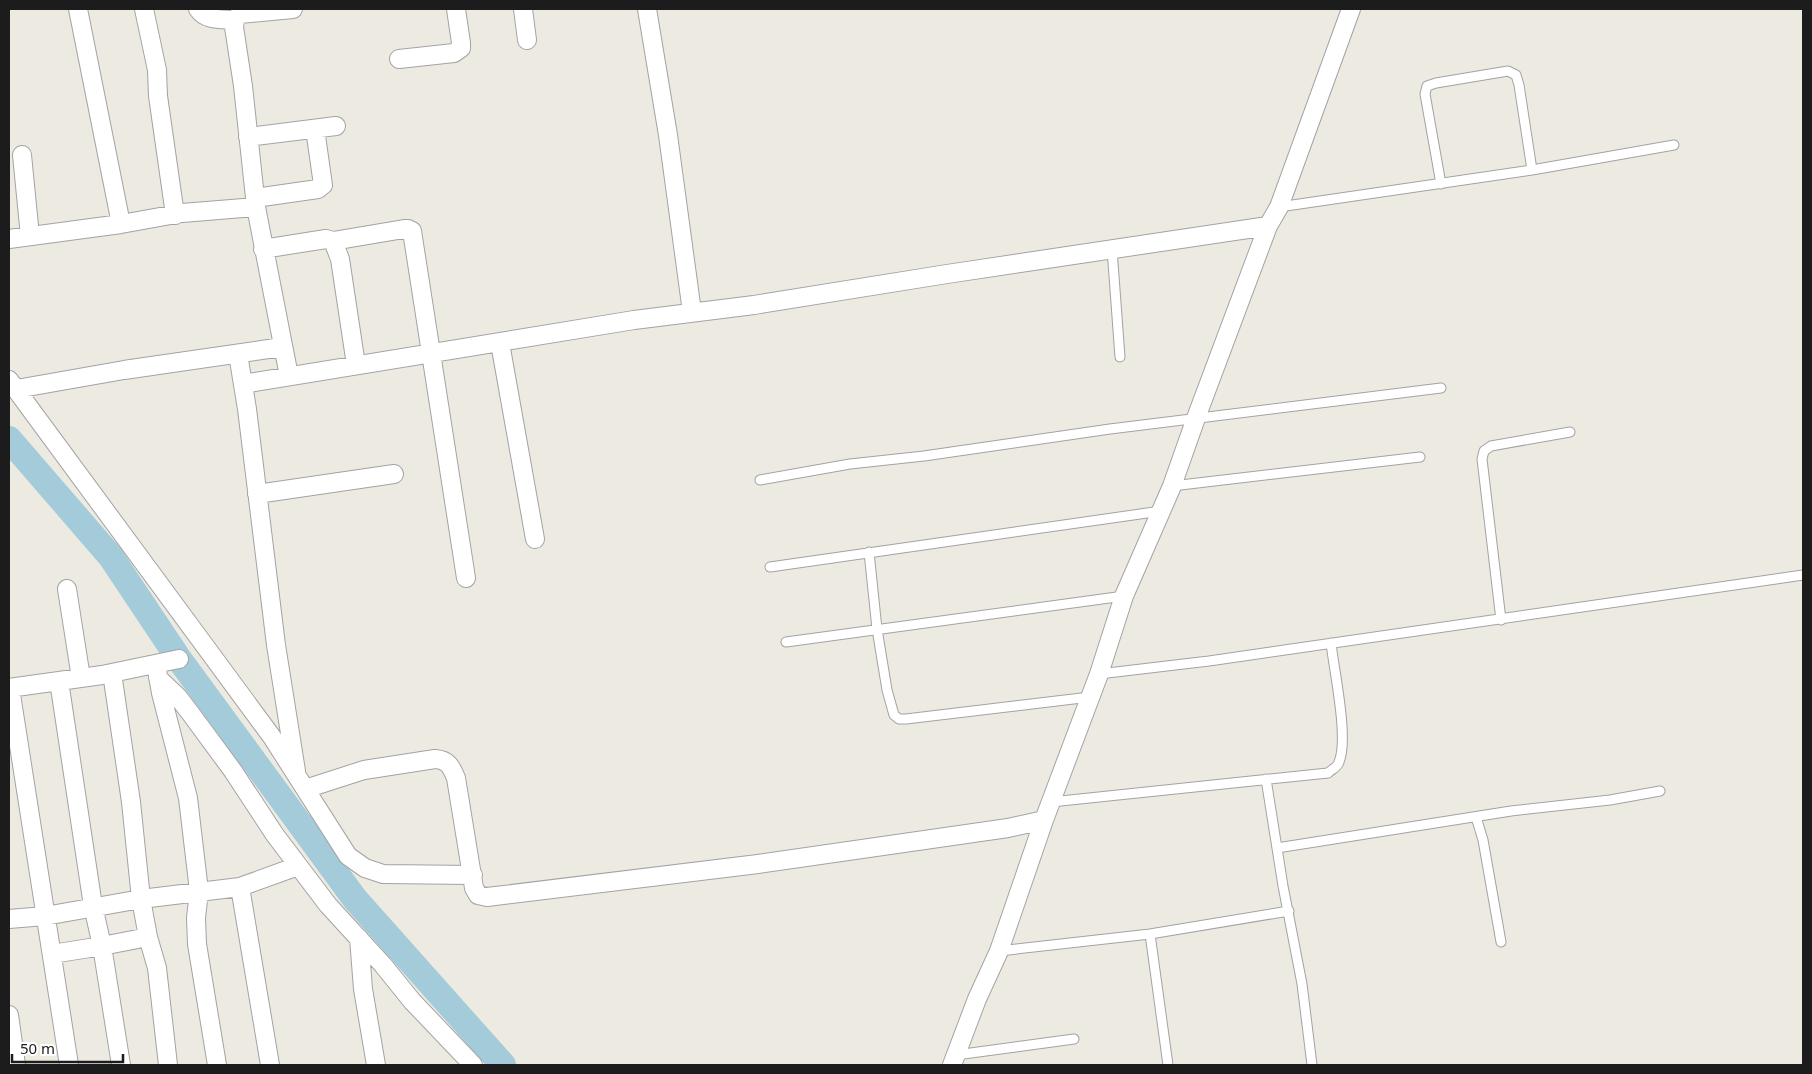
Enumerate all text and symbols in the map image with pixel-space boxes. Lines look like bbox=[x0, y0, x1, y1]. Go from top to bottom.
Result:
scale bar bbox=[12, 1032, 124, 1064]
text: 50 m bbox=[20, 1038, 55, 1058]

